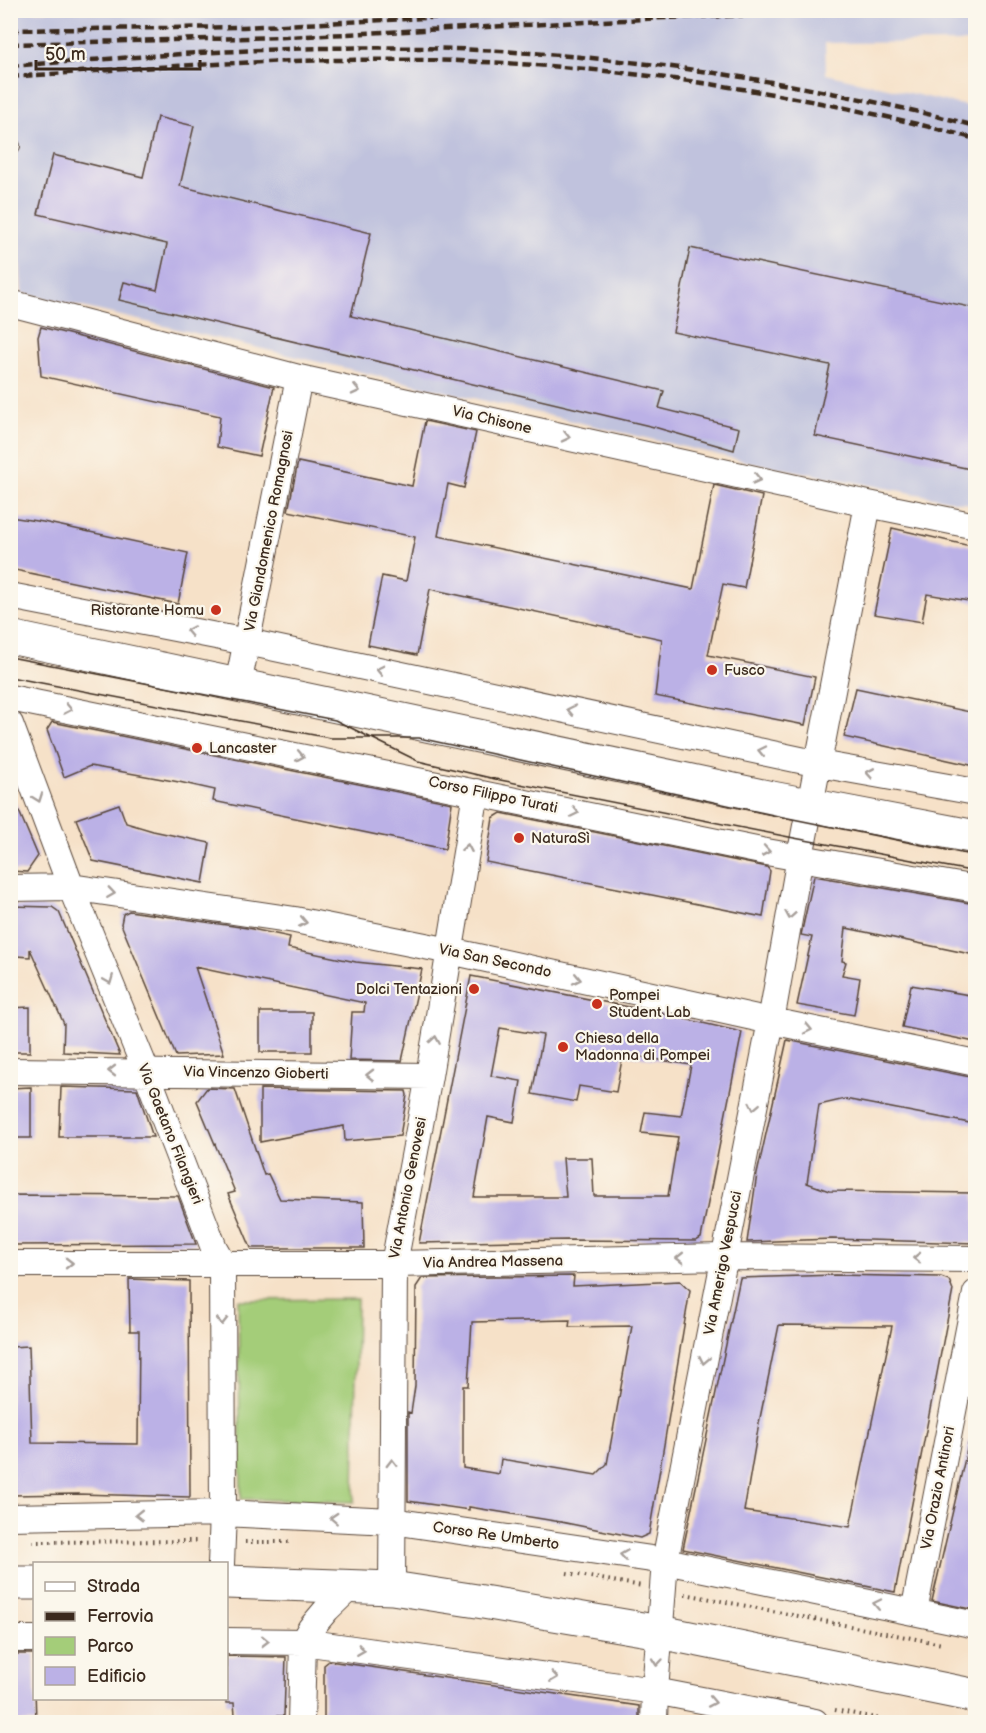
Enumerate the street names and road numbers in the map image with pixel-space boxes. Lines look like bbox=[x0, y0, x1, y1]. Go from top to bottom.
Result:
street label: Via Chisone bbox=[450, 402, 534, 438]
street label: Via Giandomenico Romagnosi bbox=[240, 429, 298, 633]
street label: Corso Filippo Turati bbox=[427, 772, 559, 818]
street label: Via San Secondo bbox=[437, 940, 553, 982]
street label: Via Gaetano Filangieri bbox=[133, 1061, 207, 1207]
street label: Via Vincenzo Gioberti bbox=[183, 1062, 329, 1084]
street label: Via Antonio Genovesi bbox=[385, 1115, 431, 1261]
street label: Via Amerigo Vespucci bbox=[700, 1189, 746, 1337]
street label: Via Andrea Massena bbox=[423, 1251, 563, 1273]
street label: Via Orazio Antinori bbox=[917, 1425, 959, 1551]
street label: Corso Re Umberto bbox=[432, 1518, 560, 1554]

